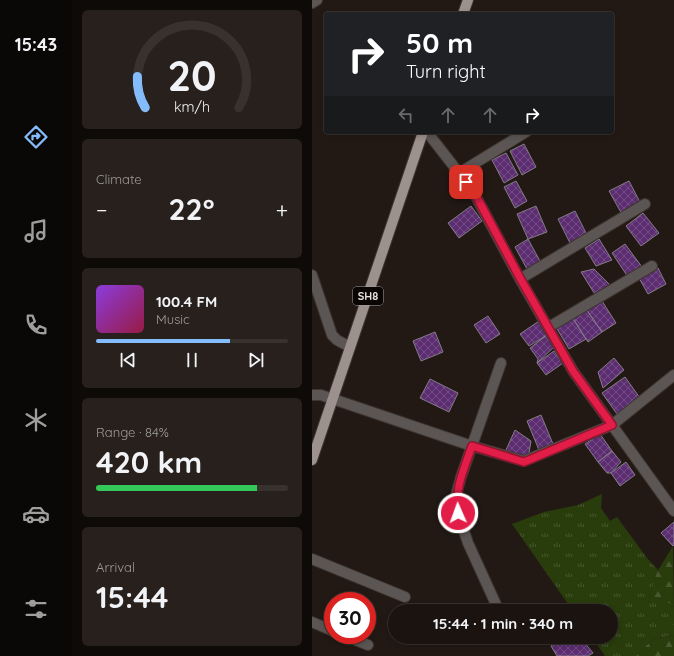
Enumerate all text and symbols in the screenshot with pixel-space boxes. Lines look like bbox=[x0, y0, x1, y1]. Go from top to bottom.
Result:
text: 50 m bbox=[406, 25, 473, 60]
icon: right bbox=[340, 28, 392, 80]
text: 15:43 bbox=[15, 33, 57, 56]
text: 20 bbox=[167, 48, 217, 100]
text: Turn right bbox=[406, 60, 486, 83]
text: km/h bbox=[174, 97, 210, 115]
icon: left bbox=[395, 104, 417, 126]
icon: ahead bbox=[437, 104, 459, 126]
icon: ahead bbox=[479, 104, 501, 126]
icon: right bbox=[521, 104, 543, 126]
icon: directions bbox=[22, 123, 50, 151]
pin bbox=[449, 165, 483, 199]
text: Climate bbox=[96, 171, 142, 187]
icon: arrive bbox=[455, 171, 477, 193]
text: 22° bbox=[169, 190, 214, 228]
text: − bbox=[96, 196, 107, 224]
text: + bbox=[276, 196, 288, 224]
icon: music bbox=[22, 217, 50, 245]
road number: SH8 bbox=[353, 287, 383, 305]
text: 100.4 FM bbox=[156, 292, 217, 311]
icon: phone bbox=[22, 311, 50, 339]
text: Music bbox=[156, 311, 190, 327]
icon: previous bbox=[117, 349, 139, 371]
icon: pause bbox=[181, 349, 203, 371]
icon: next bbox=[245, 349, 267, 371]
icon: climate bbox=[22, 406, 50, 434]
text: Range · 84% bbox=[96, 424, 169, 440]
text: 420 km bbox=[96, 443, 202, 481]
position arrow bbox=[437, 492, 479, 534]
icon: car bbox=[22, 500, 50, 528]
text: Arrival bbox=[96, 559, 135, 575]
text: 15:44 bbox=[96, 578, 168, 616]
speed limit sign: 30 bbox=[324, 592, 376, 644]
icon: filters bbox=[22, 595, 50, 623]
text: 15:44 · 1 min · 340 m bbox=[433, 614, 573, 633]

